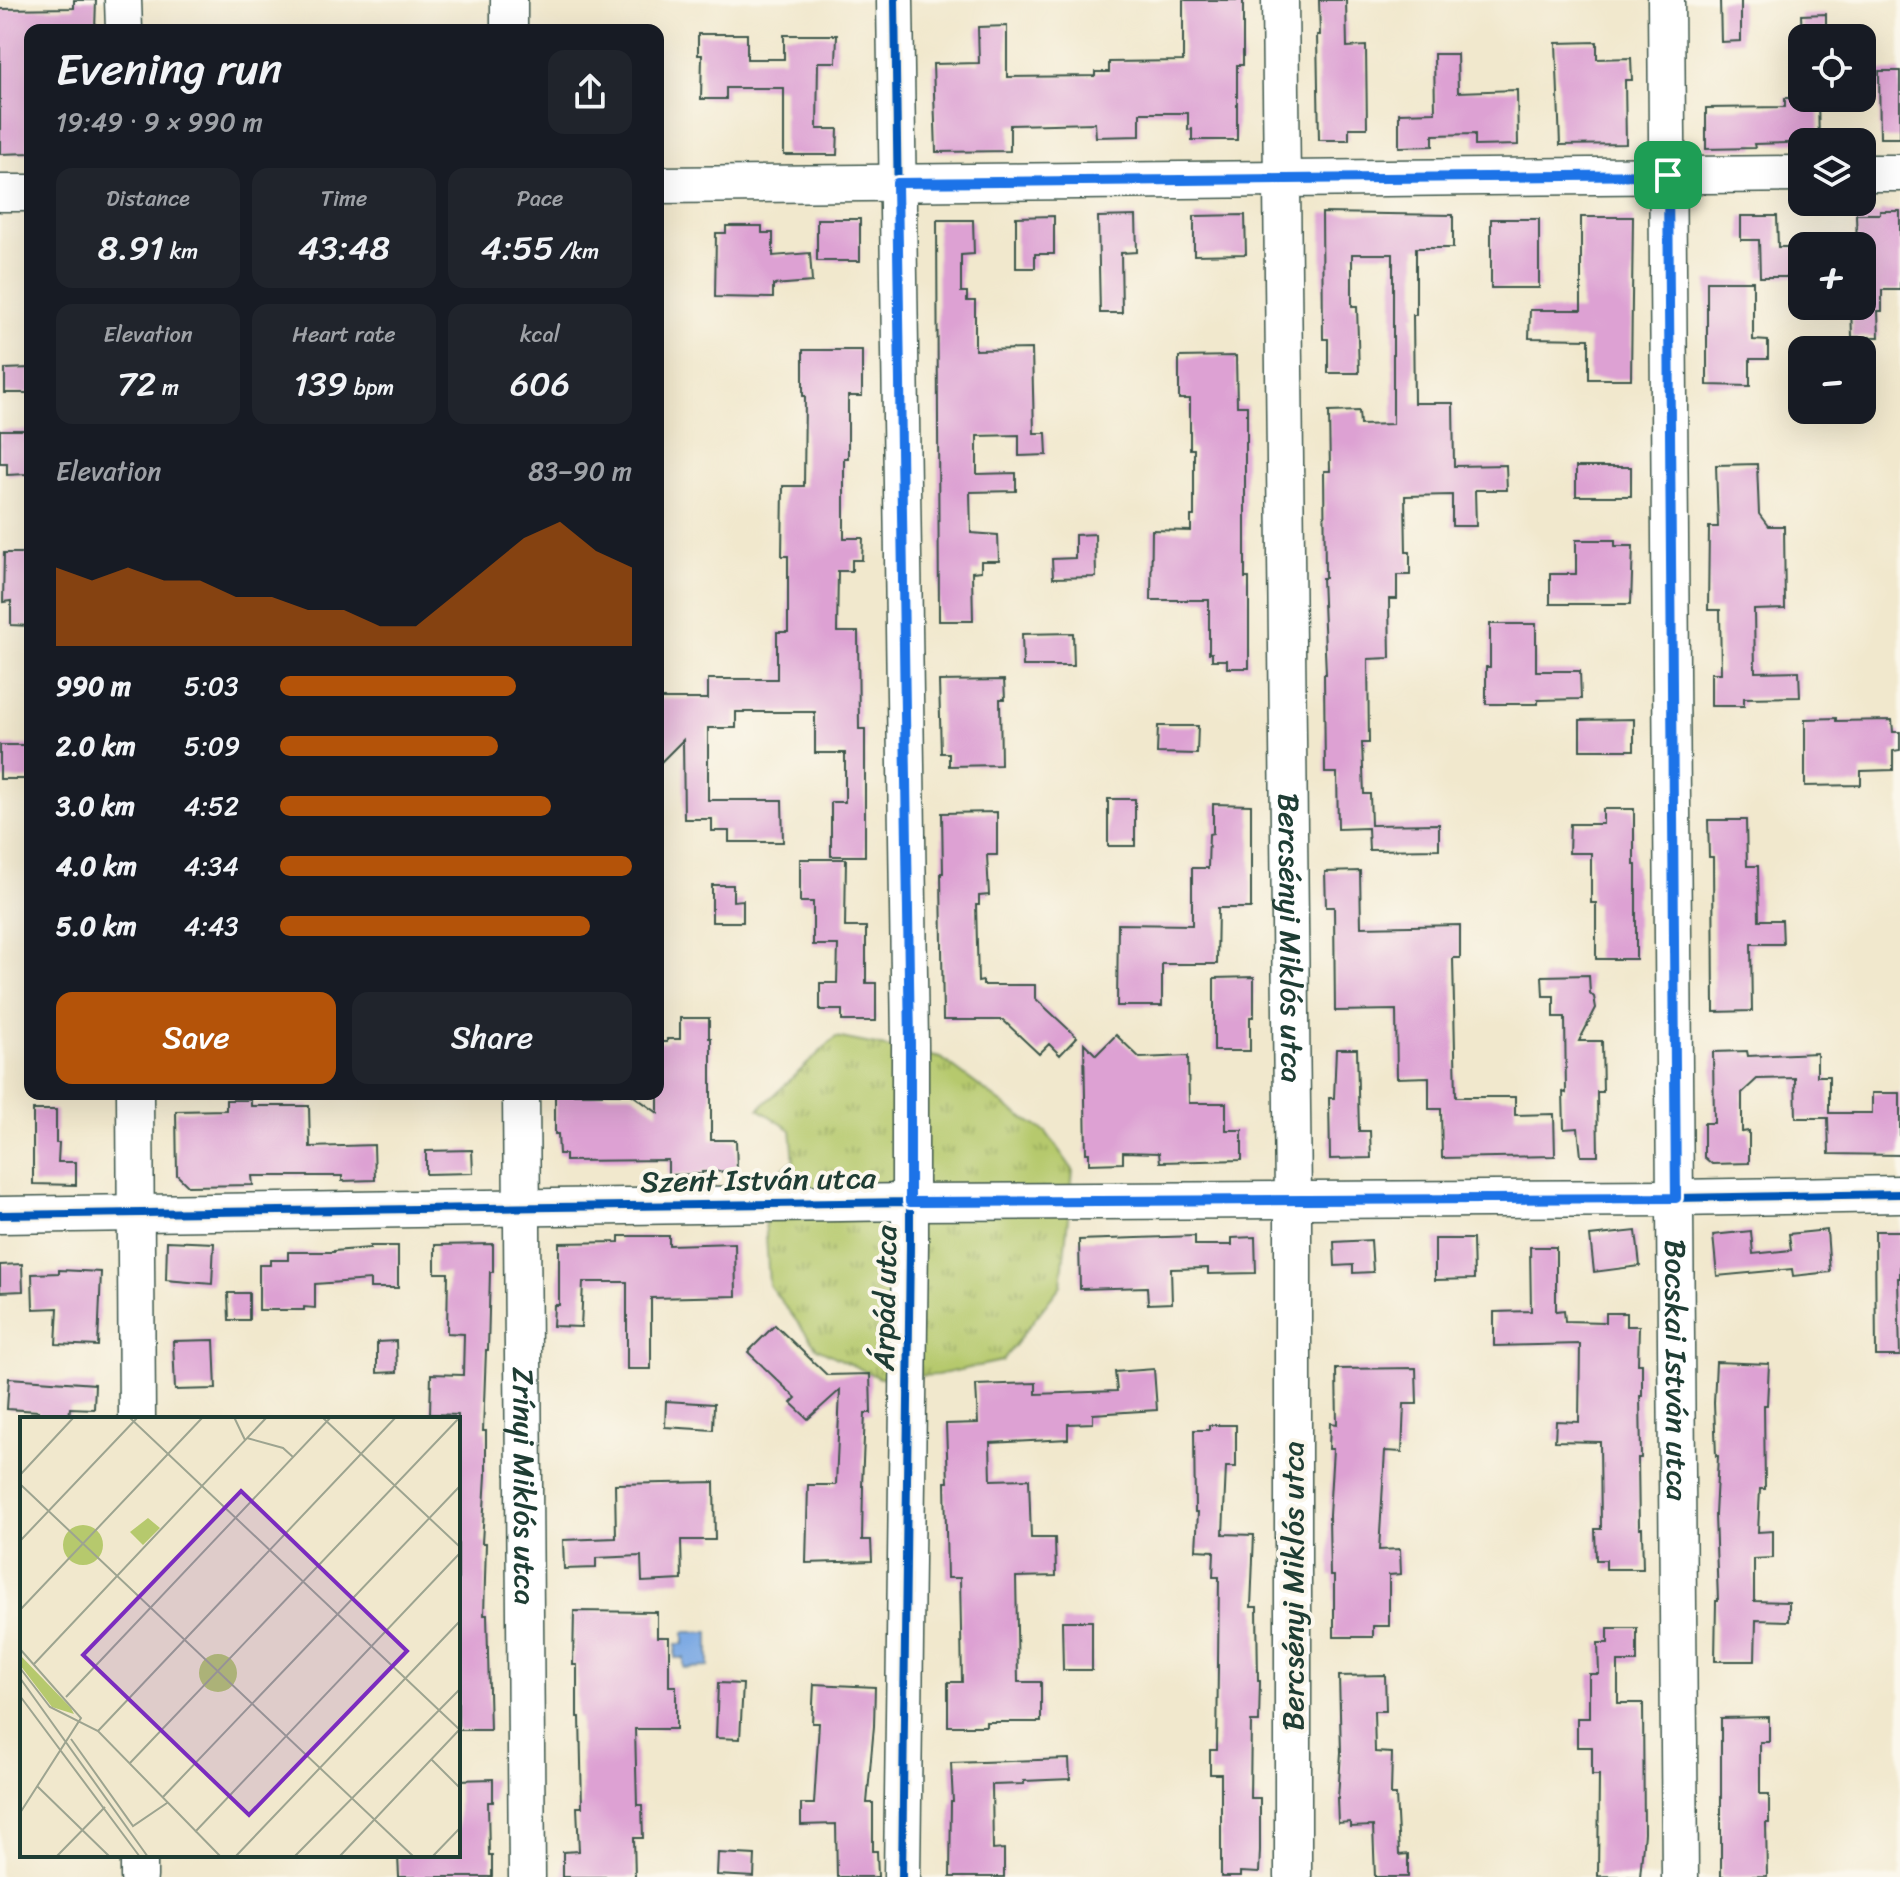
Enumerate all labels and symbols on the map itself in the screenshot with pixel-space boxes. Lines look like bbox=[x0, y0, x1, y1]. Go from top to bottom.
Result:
pin bbox=[1634, 141, 1702, 209]
street label: Bercsényi Miklós utca bbox=[1262, 793, 1319, 1083]
street label: Szent István utca bbox=[640, 1151, 877, 1209]
street label: Árpád utca bbox=[857, 1224, 913, 1372]
street label: Bocskai István utca bbox=[1648, 1239, 1704, 1502]
street label: Zrínyi Miklós utca bbox=[496, 1367, 552, 1605]
inset map bbox=[20, 1417, 460, 1857]
street label: Bercsényi Miklós utca bbox=[1266, 1441, 1320, 1731]

